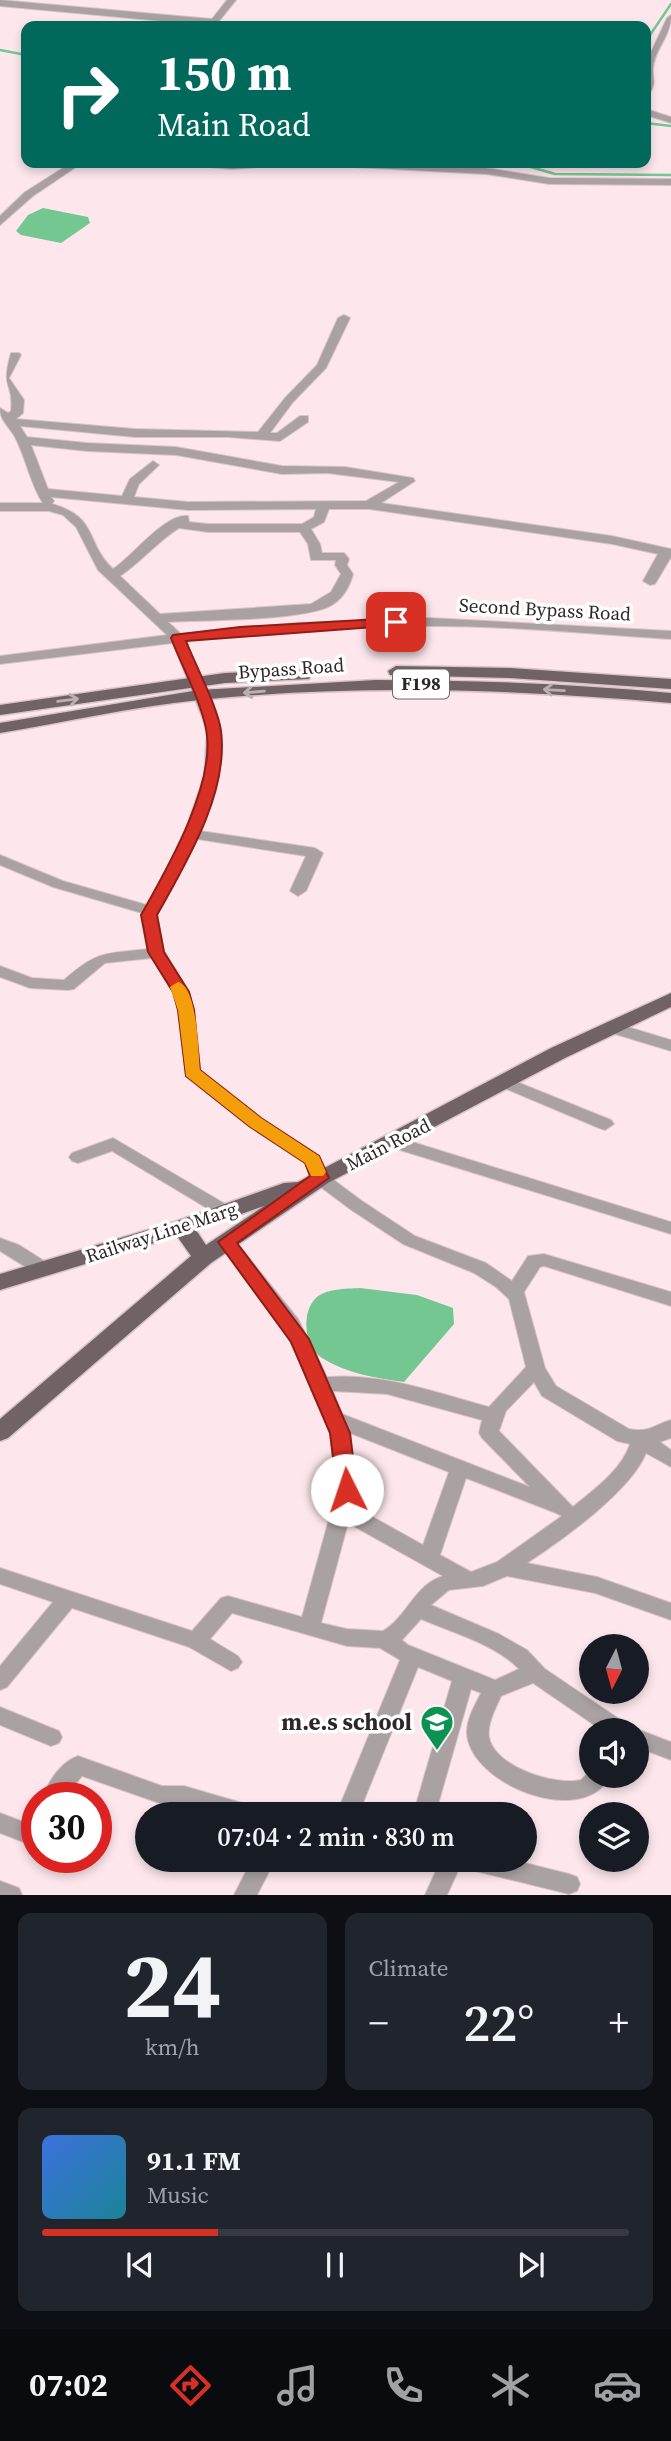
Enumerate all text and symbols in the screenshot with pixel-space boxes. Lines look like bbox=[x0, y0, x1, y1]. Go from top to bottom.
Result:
text: 150 m bbox=[157, 39, 292, 106]
icon: right bbox=[42, 49, 133, 140]
text: Main Road bbox=[157, 103, 310, 147]
pin bbox=[366, 592, 426, 652]
street label: Second Bypass Road bbox=[458, 592, 632, 626]
icon: arrive bbox=[377, 603, 415, 641]
street label: Bypass Road bbox=[237, 651, 345, 685]
road number: F198 bbox=[393, 670, 449, 698]
one-way arrow bbox=[543, 684, 566, 697]
one-way arrow bbox=[243, 685, 265, 698]
one-way arrow bbox=[56, 694, 78, 707]
street label: Main Road bbox=[342, 1112, 435, 1176]
street label: Railway Line Marg bbox=[82, 1195, 240, 1269]
position arrow bbox=[310, 1453, 384, 1527]
north arrow bbox=[579, 1634, 649, 1704]
map controls bbox=[579, 1634, 649, 1872]
school or university icon: m.e.s school bbox=[418, 1703, 456, 1752]
place label: m.e.s school bbox=[281, 1706, 412, 1738]
button: sound bbox=[579, 1718, 649, 1788]
speed limit sign: 30 bbox=[21, 1782, 112, 1873]
button: layers bbox=[579, 1802, 649, 1872]
text: 07:04 · 2 min · 830 m bbox=[217, 1819, 455, 1855]
text: 24 bbox=[123, 1923, 222, 2047]
text: Climate bbox=[369, 1952, 448, 1984]
text: 22° bbox=[463, 1987, 534, 2058]
text: − bbox=[369, 1997, 389, 2049]
text: + bbox=[609, 1997, 629, 2049]
text: km/h bbox=[145, 2031, 200, 2063]
text: 91.1 FM bbox=[147, 2143, 241, 2179]
text: Music bbox=[147, 2179, 209, 2211]
icon: previous bbox=[121, 2246, 159, 2284]
icon: pause bbox=[316, 2246, 354, 2284]
icon: next bbox=[512, 2246, 550, 2284]
icon: directions bbox=[166, 2361, 215, 2410]
icon: music bbox=[273, 2361, 322, 2410]
icon: phone bbox=[379, 2361, 428, 2410]
icon: climate bbox=[486, 2361, 535, 2410]
icon: car bbox=[593, 2361, 642, 2410]
text: 07:02 bbox=[29, 2363, 108, 2407]

